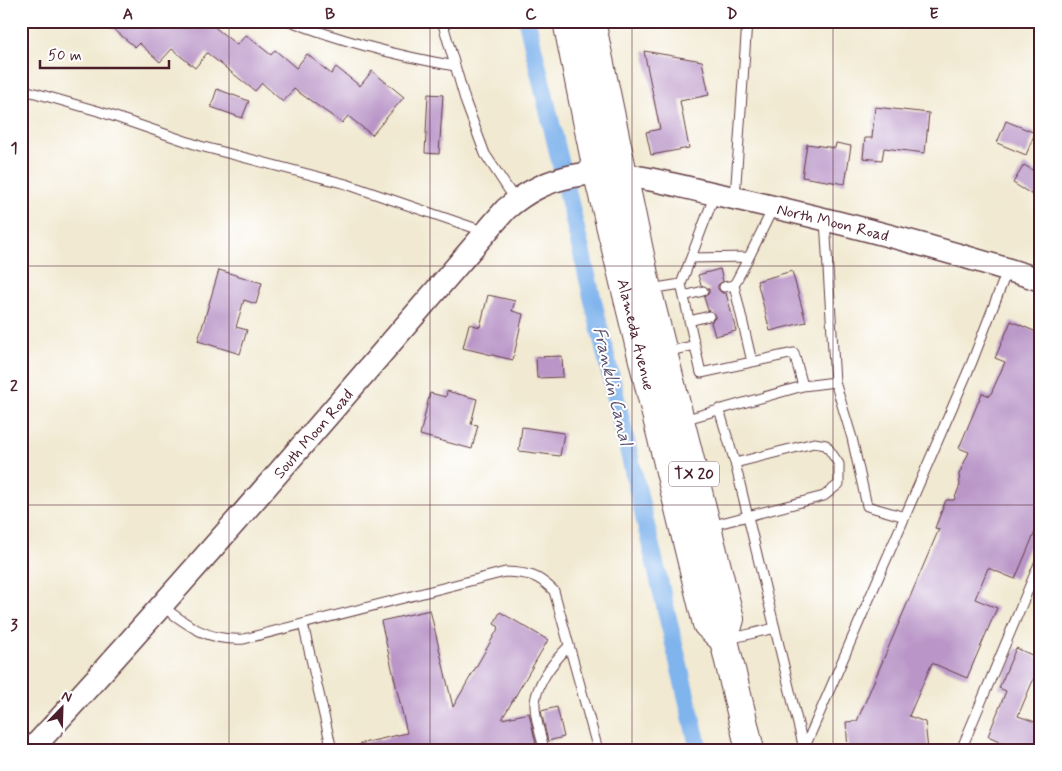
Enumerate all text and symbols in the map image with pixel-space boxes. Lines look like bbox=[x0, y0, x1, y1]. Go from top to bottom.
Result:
text: A bbox=[123, 4, 133, 25]
text: B bbox=[325, 4, 335, 25]
text: C bbox=[525, 4, 537, 25]
text: D bbox=[726, 4, 738, 25]
text: E bbox=[929, 4, 939, 25]
scale bar bbox=[40, 38, 169, 70]
text: 50 m bbox=[48, 46, 82, 66]
text: 1 bbox=[10, 138, 18, 159]
street label: North Moon Road bbox=[775, 199, 891, 247]
street label: Alameda Avenue bbox=[612, 277, 659, 393]
water label: Franklin Canal bbox=[587, 325, 638, 449]
text: 2 bbox=[10, 376, 18, 397]
street label: South Moon Road bbox=[269, 385, 358, 483]
road number: TX 20 bbox=[669, 462, 719, 486]
text: 3 bbox=[10, 615, 18, 636]
north arrow bbox=[38, 684, 88, 734]
text: N bbox=[59, 687, 74, 707]

